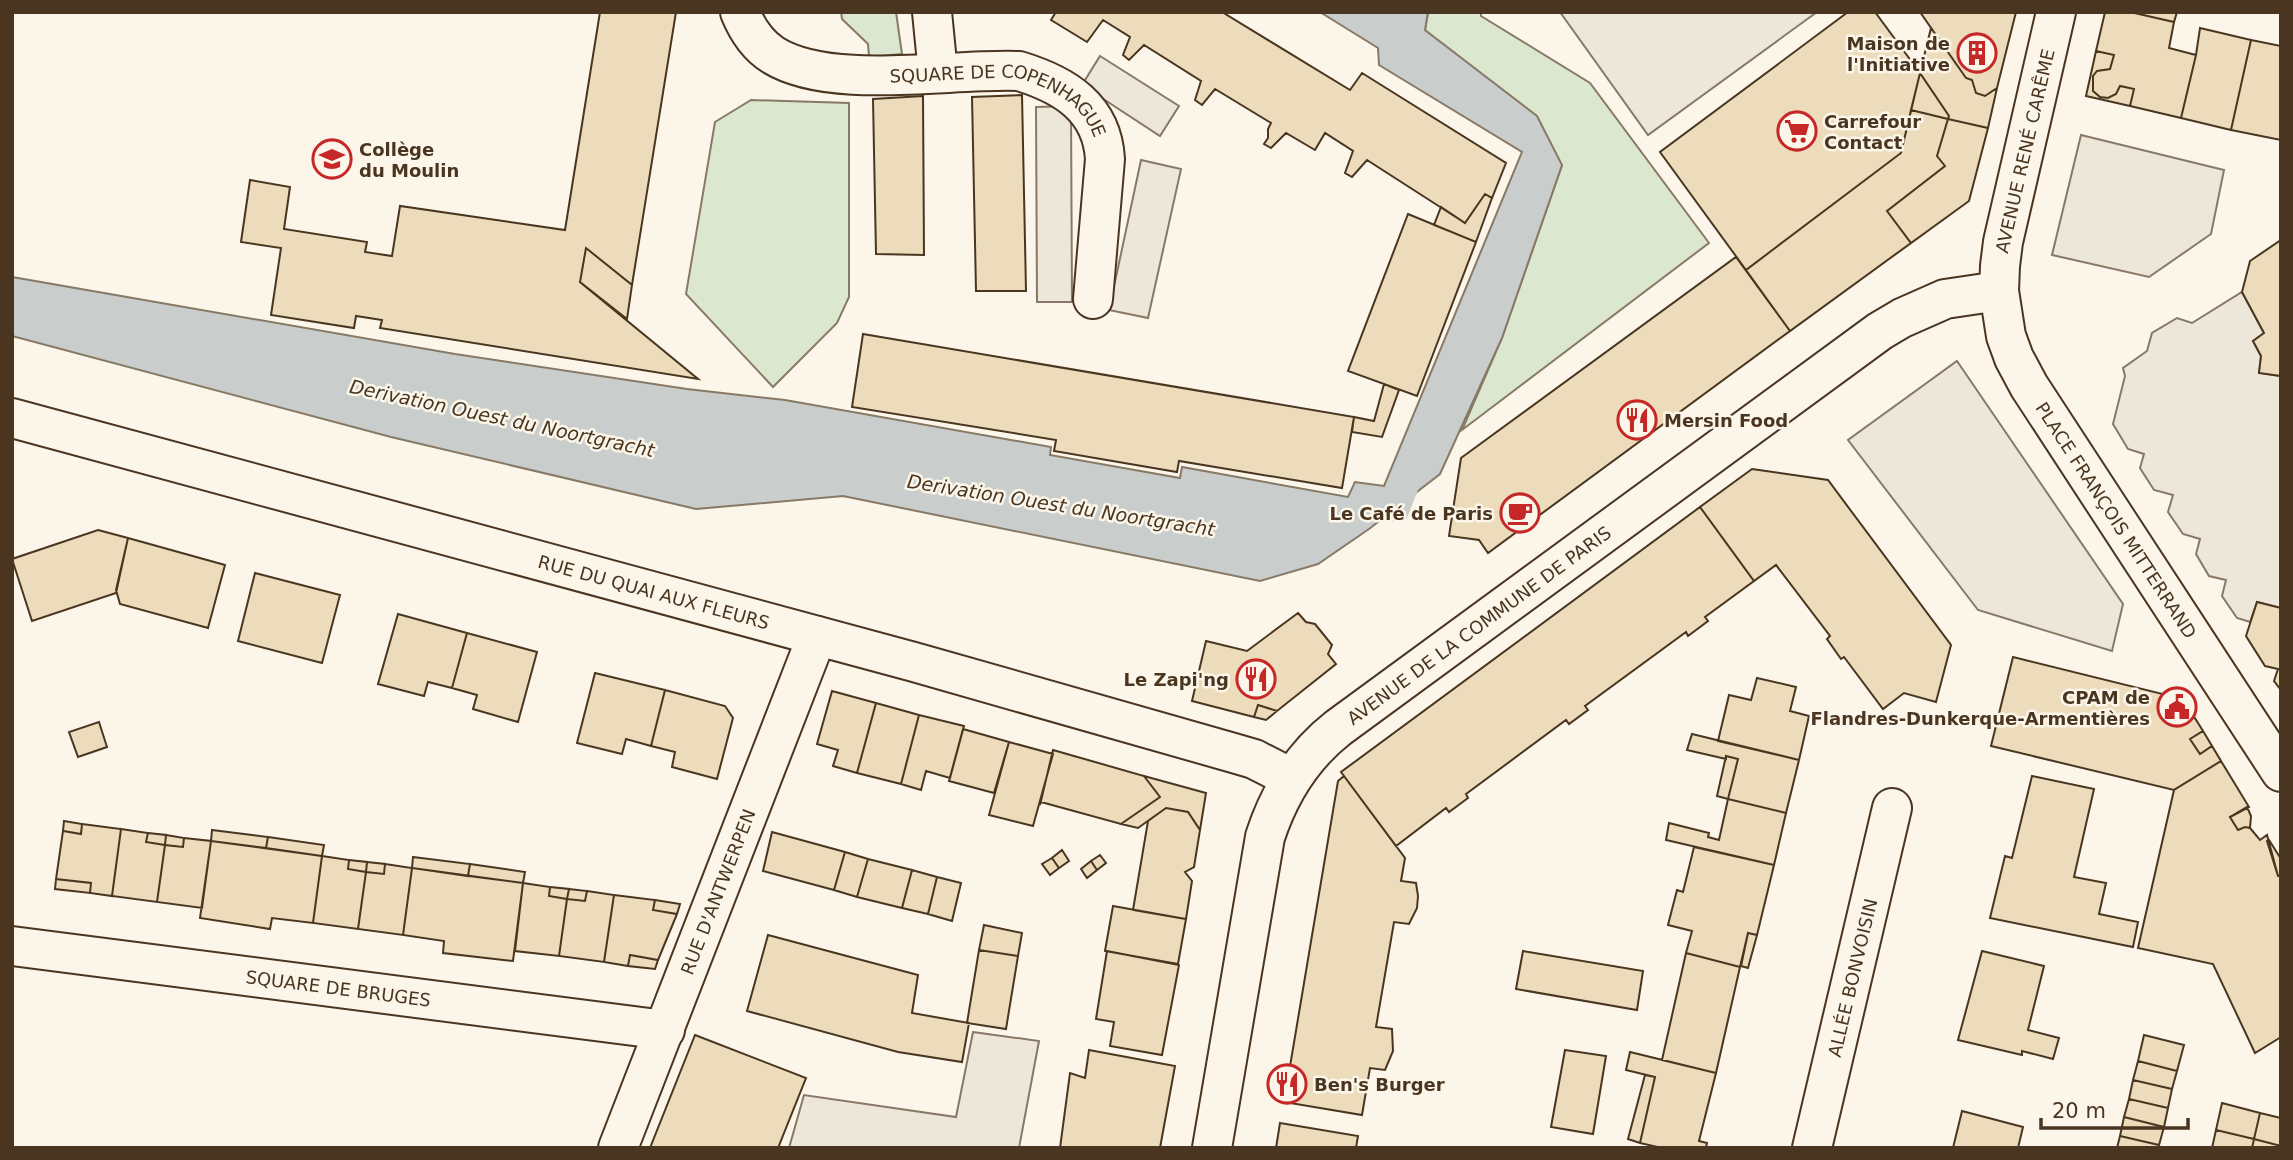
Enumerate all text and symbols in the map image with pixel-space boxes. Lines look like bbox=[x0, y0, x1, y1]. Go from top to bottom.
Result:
building icon: Maison de l'Initiative bbox=[1956, 32, 1998, 74]
place label: Maison de l'Initiative bbox=[1847, 33, 1950, 75]
street label: AVENUE RENÉ CARÊME bbox=[1991, 47, 2059, 255]
street label: SQUARE DE COPENHAGUE bbox=[889, 59, 1111, 140]
supermarket icon: Carrefour Contact bbox=[1776, 110, 1818, 152]
place label: Carrefour Contact bbox=[1824, 111, 1921, 153]
school or university icon: Collège du Moulin bbox=[311, 138, 353, 180]
place label: Collège du Moulin bbox=[359, 139, 459, 181]
water label: Derivation Ouest du Noortgracht bbox=[348, 375, 658, 461]
street label: PLACE FRANÇOIS MITTERRAND bbox=[2032, 398, 2201, 642]
restaurant icon: Mersin Food bbox=[1616, 399, 1658, 441]
place label: Mersin Food bbox=[1664, 410, 1788, 431]
water label: Derivation Ouest du Noortgracht bbox=[906, 470, 1218, 540]
cafe icon: Le Café de Paris bbox=[1499, 492, 1541, 534]
place label: Le Café de Paris bbox=[1329, 503, 1493, 524]
street label: AVENUE DE LA COMMUNE DE PARIS bbox=[1343, 521, 1615, 729]
street label: RUE DU QUAI AUX FLEURS bbox=[536, 550, 772, 633]
restaurant icon: Le Zapi'ng bbox=[1235, 658, 1277, 700]
place label: Le Zapi'ng bbox=[1124, 669, 1229, 690]
public building icon: CPAM de Flandres-Dunkerque-Armentières bbox=[2156, 686, 2198, 728]
place label: CPAM de Flandres-Dunkerque-Armentières bbox=[1811, 687, 2150, 729]
street label: RUE D'ANTWERPEN bbox=[676, 806, 759, 977]
street label: ALLÉE BONVOISIN bbox=[1823, 896, 1881, 1059]
street label: SQUARE DE BRUGES bbox=[244, 966, 432, 1010]
restaurant icon: Ben's Burger bbox=[1266, 1063, 1308, 1105]
place label: Ben's Burger bbox=[1314, 1074, 1445, 1095]
scale bar bbox=[2041, 1086, 2188, 1130]
text: 20 m bbox=[2052, 1099, 2106, 1123]

